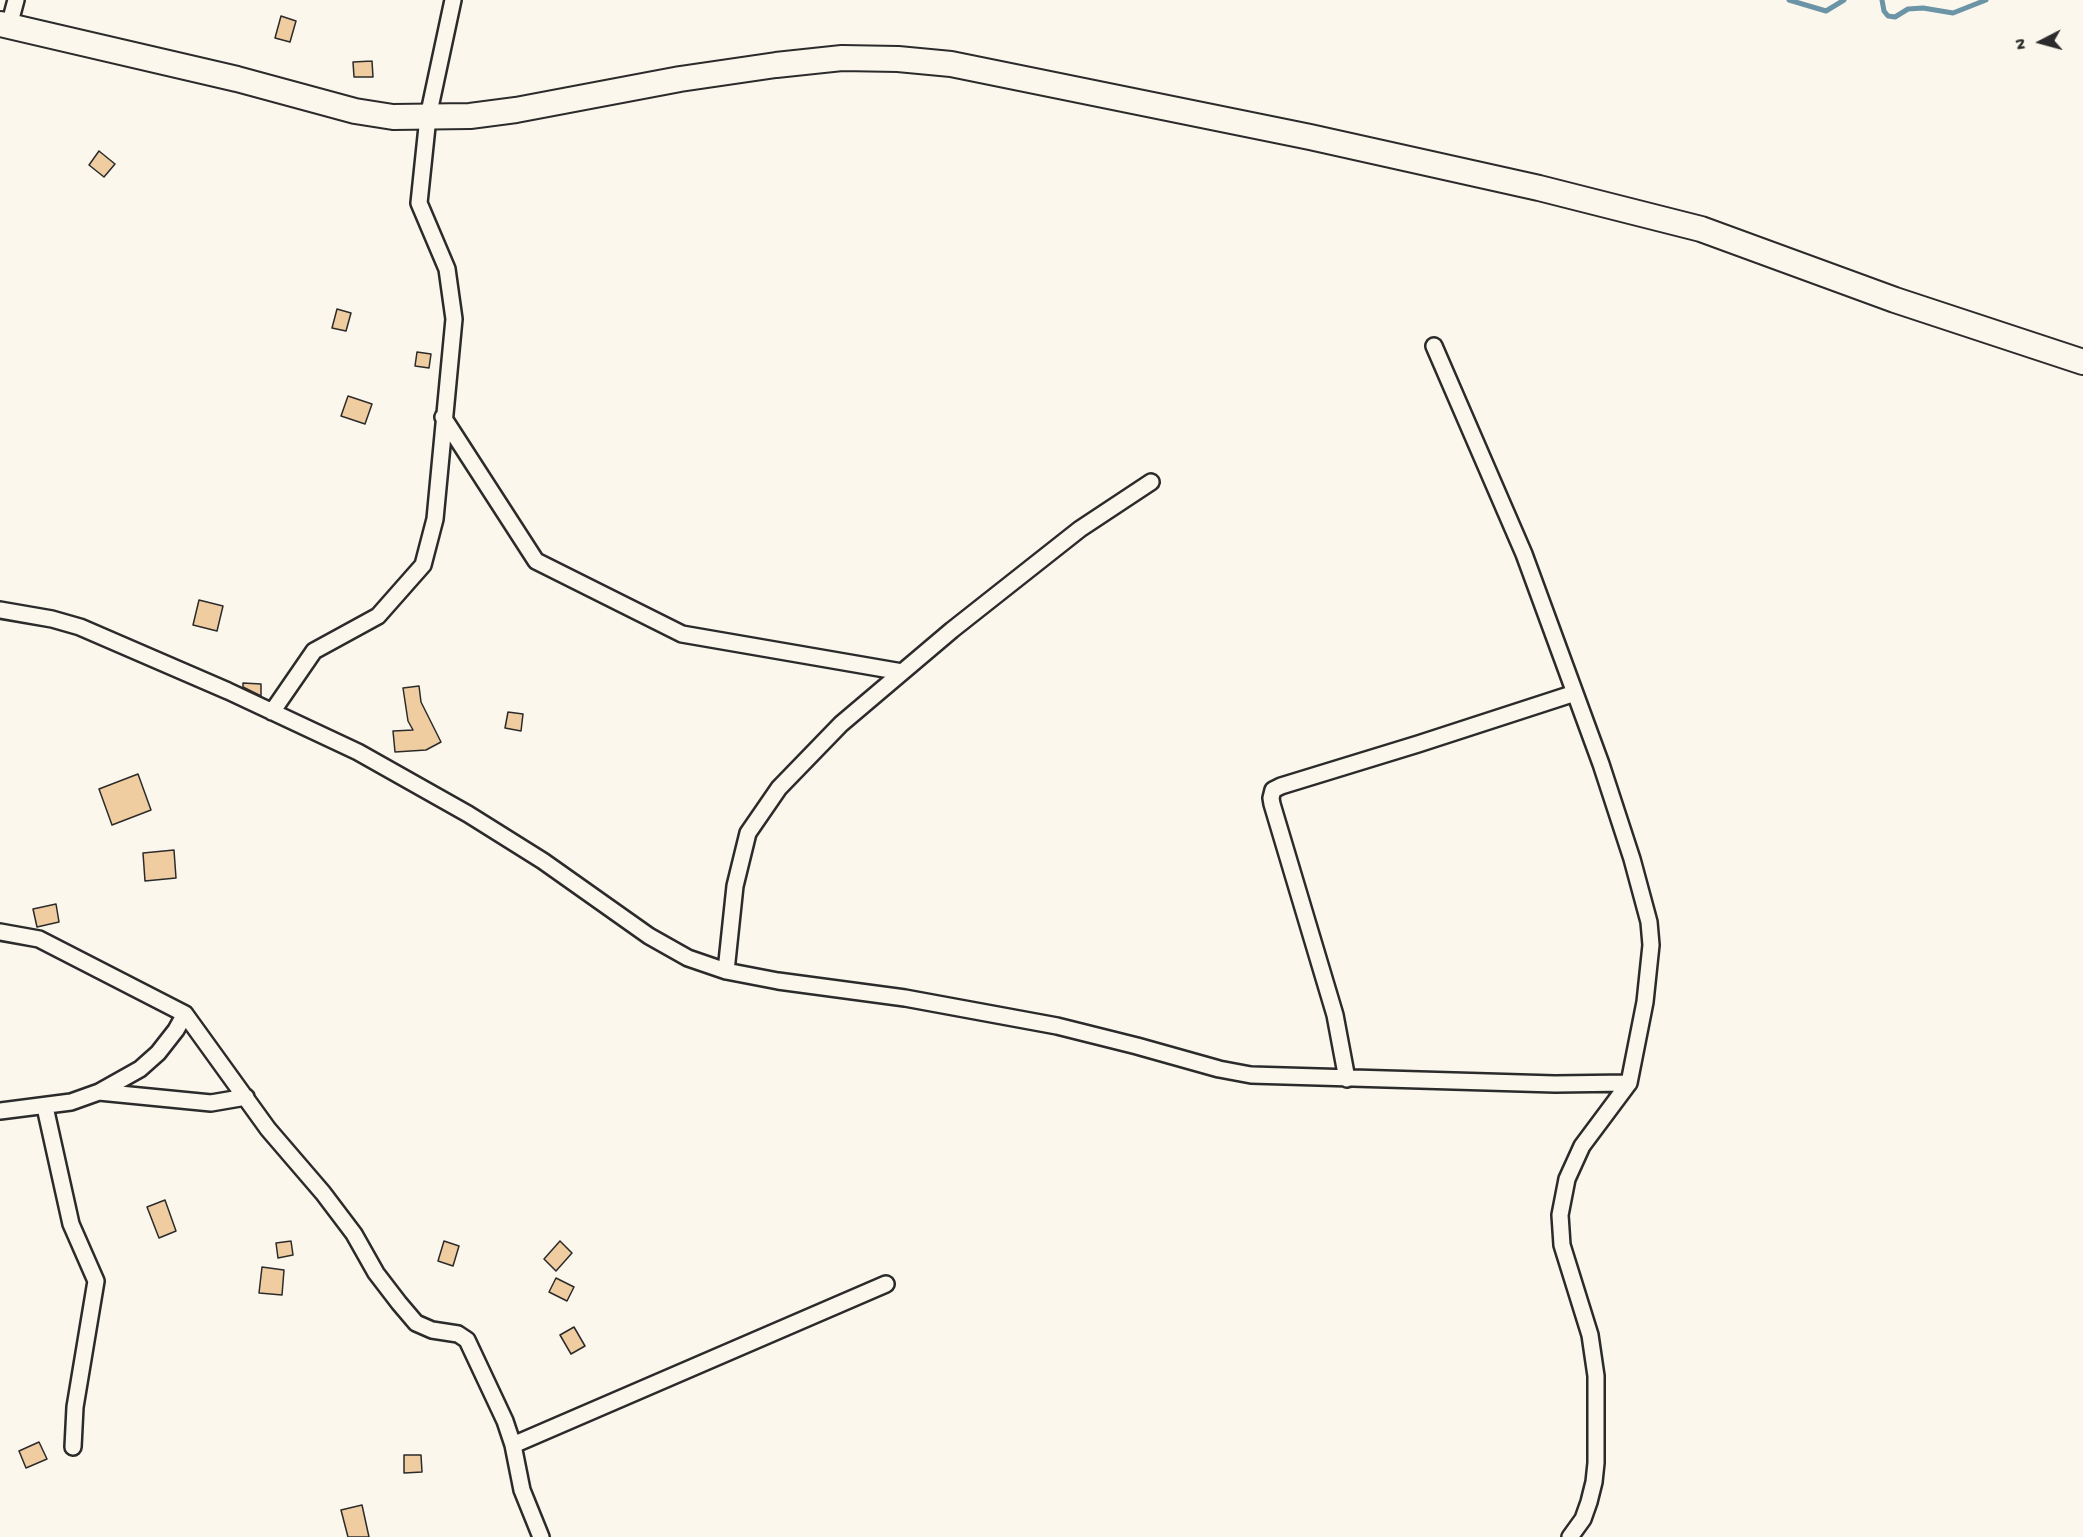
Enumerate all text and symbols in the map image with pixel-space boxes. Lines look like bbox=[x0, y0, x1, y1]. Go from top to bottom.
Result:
north arrow bbox=[2011, 12, 2071, 72]
text: N bbox=[2013, 38, 2033, 50]

